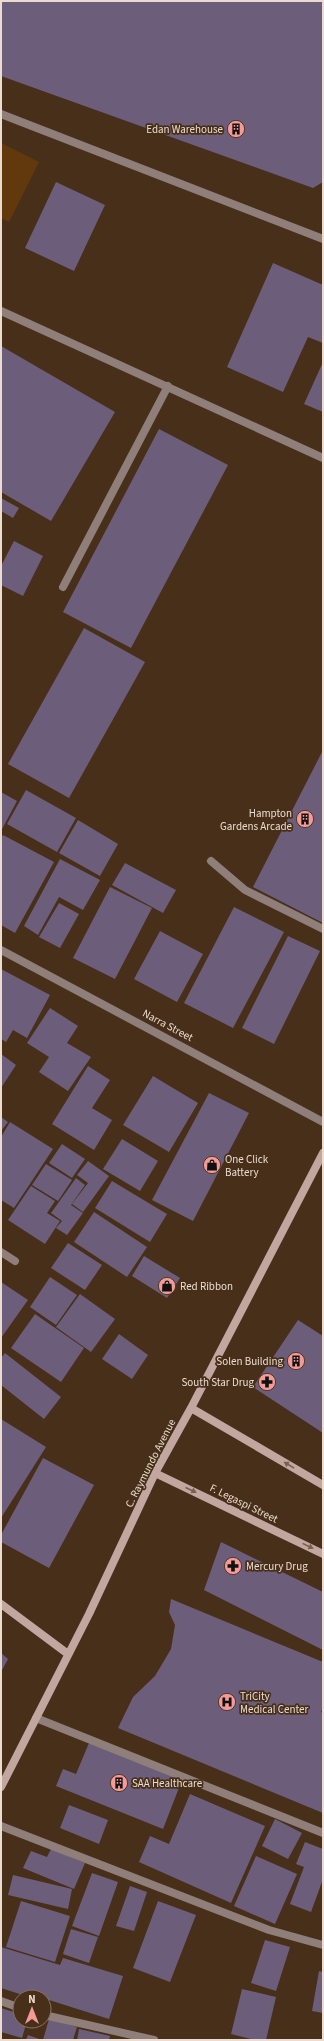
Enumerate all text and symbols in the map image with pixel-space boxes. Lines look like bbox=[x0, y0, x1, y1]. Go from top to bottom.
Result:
building icon: Edan Warehouse bbox=[226, 119, 246, 139]
place label: Edan Warehouse bbox=[146, 122, 224, 137]
place label: Hampton Gardens Arcade bbox=[220, 806, 293, 834]
building icon: Hampton Gardens Arcade bbox=[295, 809, 315, 829]
street label: Narra Street bbox=[140, 1006, 196, 1045]
place label: One Click Battery bbox=[225, 1152, 269, 1180]
shop icon: One Click Battery bbox=[202, 1155, 222, 1175]
shop icon: Red Ribbon bbox=[157, 1276, 177, 1296]
place label: Red Ribbon bbox=[180, 1279, 233, 1294]
building icon: Solen Building bbox=[286, 1351, 306, 1371]
place label: Solen Building bbox=[216, 1354, 283, 1369]
pharmacy icon: South Star Drug bbox=[257, 1372, 277, 1392]
place label: South Star Drug bbox=[182, 1375, 254, 1390]
street label: C. Raymundo Avenue bbox=[122, 1416, 179, 1510]
one-way arrow bbox=[283, 1462, 295, 1469]
street label: F. Legaspi Street bbox=[207, 1480, 281, 1527]
one-way arrow bbox=[185, 1487, 196, 1493]
one-way arrow bbox=[302, 1543, 313, 1549]
pharmacy icon: Mercury Drug bbox=[223, 1556, 243, 1576]
place label: Mercury Drug bbox=[246, 1559, 308, 1574]
place label: TriCity Medical Center bbox=[240, 1689, 308, 1717]
hospital icon: TriCity Medical Center bbox=[217, 1692, 237, 1712]
building icon: SAA Healthcare bbox=[109, 1773, 129, 1793]
place label: SAA Healthcare bbox=[132, 1776, 203, 1791]
north arrow bbox=[12, 1989, 52, 2029]
text: N bbox=[28, 1992, 36, 2007]

